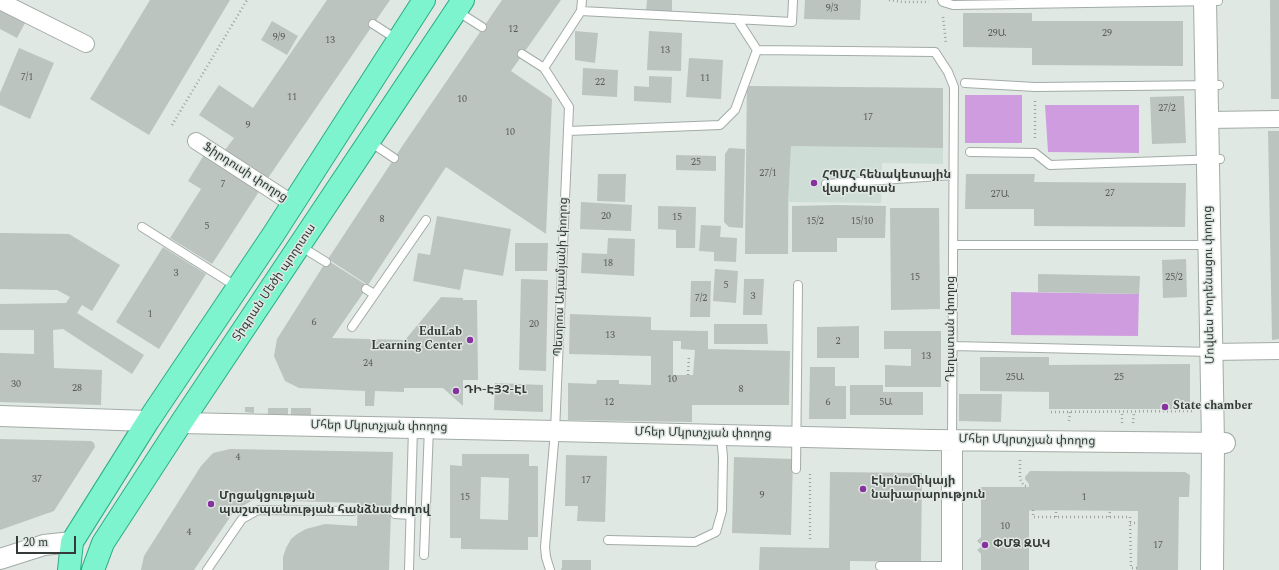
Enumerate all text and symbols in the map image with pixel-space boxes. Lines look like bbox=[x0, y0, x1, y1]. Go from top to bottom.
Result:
house number: 9/3 bbox=[826, 3, 838, 15]
house number: 12 bbox=[508, 24, 518, 36]
house number: 29Ա bbox=[988, 28, 1006, 40]
house number: 29 bbox=[1102, 28, 1112, 40]
house number: 9/9 bbox=[273, 32, 285, 44]
house number: 13 bbox=[325, 35, 335, 47]
house number: 13 bbox=[660, 45, 670, 57]
house number: 7/1 bbox=[21, 72, 33, 84]
house number: 11 bbox=[700, 73, 710, 85]
house number: 22 bbox=[595, 77, 605, 89]
house number: 11 bbox=[287, 92, 297, 104]
house number: 10 bbox=[457, 94, 467, 106]
house number: 27/2 bbox=[1158, 103, 1176, 115]
house number: 17 bbox=[863, 112, 873, 124]
house number: 9 bbox=[246, 120, 250, 132]
house number: 10 bbox=[505, 127, 515, 139]
street label: Ֆիրդուսի փողոց bbox=[200, 140, 290, 206]
house number: 25 bbox=[691, 157, 701, 169]
house number: 27/1 bbox=[759, 168, 777, 180]
place label: ՀՊՄՀ հենակետային վարժարան bbox=[822, 169, 951, 197]
marker: ՀՊՄՀ հենակետային վարժարան bbox=[809, 178, 819, 188]
house number: 7 bbox=[221, 179, 225, 191]
house number: 27 bbox=[1105, 188, 1115, 200]
house number: 27Ա bbox=[991, 189, 1009, 201]
street label: Պետրոս Ադամյանի փողոց bbox=[552, 197, 572, 357]
street label: Մովսես Խորենացու փողոց bbox=[1201, 206, 1219, 364]
house number: 20 bbox=[601, 211, 611, 223]
house number: 15 bbox=[672, 212, 682, 224]
house number: 8 bbox=[380, 214, 384, 226]
house number: 15/2 bbox=[806, 216, 824, 228]
house number: 15/10 bbox=[851, 216, 873, 228]
house number: 5 bbox=[205, 221, 209, 233]
street label: Տիգրան Մեծի պողոտա bbox=[230, 222, 320, 344]
house number: 18 bbox=[603, 258, 613, 270]
house number: 3 bbox=[174, 268, 178, 280]
house number: 15 bbox=[910, 272, 920, 284]
house number: 25/2 bbox=[1165, 272, 1183, 284]
street label: Դեղատան փողոց bbox=[945, 276, 959, 382]
house number: 5 bbox=[724, 280, 728, 292]
house number: 3 bbox=[751, 291, 755, 303]
house number: 7/2 bbox=[695, 293, 707, 305]
house number: 1 bbox=[148, 309, 152, 321]
house number: 6 bbox=[312, 317, 316, 329]
house number: 20 bbox=[529, 319, 539, 331]
place label: EduLab Learning Center bbox=[371, 326, 462, 354]
house number: 13 bbox=[605, 330, 615, 342]
marker: EduLab Learning Center bbox=[465, 335, 475, 345]
house number: 2 bbox=[836, 336, 840, 348]
house number: 13 bbox=[921, 351, 931, 363]
house number: 24 bbox=[363, 358, 373, 370]
house number: 25Ա bbox=[1006, 372, 1024, 384]
house number: 25 bbox=[1114, 372, 1124, 384]
house number: 10 bbox=[667, 374, 677, 386]
house number: 30 bbox=[11, 379, 21, 391]
house number: 28 bbox=[72, 383, 82, 395]
place label: ԴԻ-ԷՅՉ-ԷԼ bbox=[464, 384, 527, 398]
house number: 8 bbox=[739, 384, 743, 396]
marker: ԴԻ-ԷՅՉ-ԷԼ bbox=[451, 386, 461, 396]
house number: 12 bbox=[604, 397, 614, 409]
house number: 6 bbox=[826, 397, 830, 409]
house number: 5Ա bbox=[879, 397, 893, 409]
place label: State chamber bbox=[1173, 400, 1252, 414]
marker: State chamber bbox=[1160, 402, 1170, 412]
street label: Մհեր Մկրտչյան փողոց bbox=[310, 419, 448, 435]
street label: Մհեր Մկրտչյան փողոց bbox=[634, 426, 772, 442]
street label: Մհեր Մկրտչյան փողոց bbox=[958, 433, 1096, 449]
house number: 4 bbox=[236, 452, 240, 464]
house number: 37 bbox=[32, 474, 42, 486]
house number: 17 bbox=[581, 475, 591, 487]
place label: Էկոնոմիկայի նախարարություն bbox=[871, 475, 985, 503]
marker: Էկոնոմիկայի նախարարություն bbox=[858, 484, 868, 494]
place label: Մրցակցության պաշտպանության հանձնաժողով bbox=[219, 490, 430, 518]
house number: 9 bbox=[760, 490, 764, 502]
house number: 15 bbox=[460, 492, 470, 504]
house number: 1 bbox=[1082, 492, 1086, 504]
marker: Մրցակցության պաշտպանության հանձնաժողով bbox=[206, 499, 216, 509]
house number: 10 bbox=[1000, 521, 1010, 533]
house number: 4 bbox=[187, 527, 191, 539]
scale bar bbox=[18, 528, 78, 554]
text: 20 m bbox=[23, 533, 48, 552]
place label: ՓՄՁ ԶԱԿ bbox=[993, 538, 1050, 552]
marker: ՓՄՁ ԶԱԿ bbox=[980, 540, 990, 550]
house number: 17 bbox=[1153, 540, 1163, 552]

